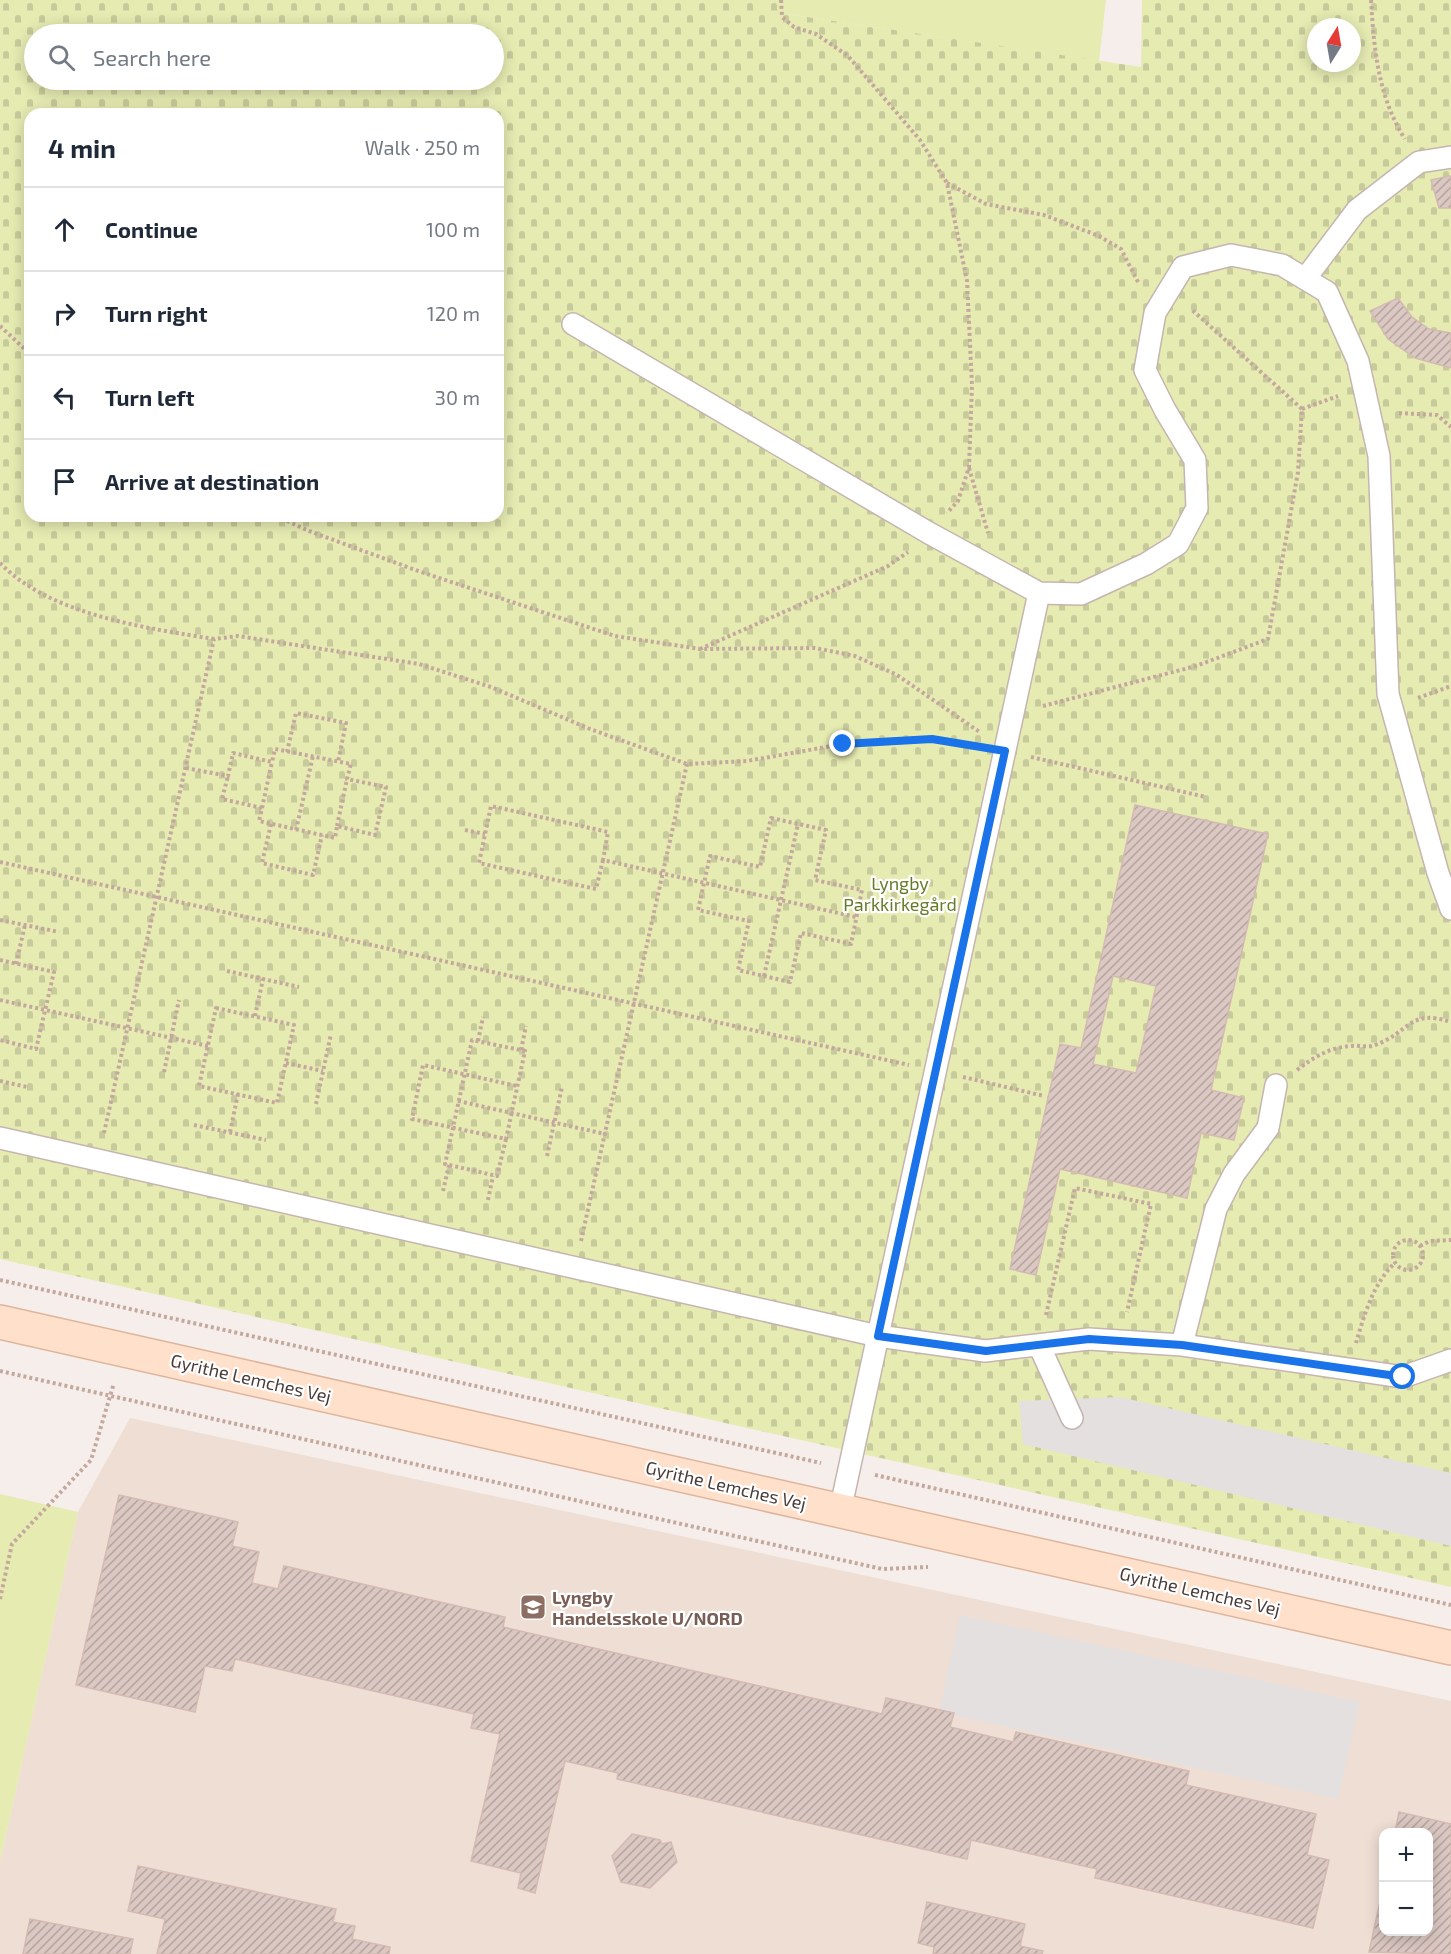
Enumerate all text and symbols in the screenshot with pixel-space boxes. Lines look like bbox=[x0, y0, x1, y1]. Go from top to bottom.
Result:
north arrow bbox=[1307, 18, 1361, 72]
search box bbox=[24, 24, 504, 90]
icon: search bbox=[45, 41, 78, 74]
text: Search here bbox=[93, 44, 211, 70]
text: 4 min bbox=[48, 132, 116, 163]
text: Walk · 250 m bbox=[365, 135, 480, 159]
icon: ahead bbox=[48, 213, 81, 246]
text: Continue bbox=[105, 216, 198, 242]
text: 100 m bbox=[426, 217, 480, 241]
icon: right bbox=[48, 297, 81, 330]
text: Turn right bbox=[105, 300, 207, 326]
text: 120 m bbox=[427, 301, 480, 325]
icon: left bbox=[48, 381, 81, 414]
text: Turn left bbox=[105, 384, 194, 410]
text: 30 m bbox=[435, 385, 480, 409]
icon: arrive bbox=[48, 465, 81, 498]
text: Arrive at destination bbox=[105, 468, 319, 494]
route end bbox=[829, 730, 855, 756]
park label: Lyngby Parkkirkegård bbox=[843, 872, 957, 915]
street label: Gyrithe Lemches Vej bbox=[169, 1349, 333, 1407]
route start bbox=[1389, 1363, 1415, 1389]
street label: Gyrithe Lemches Vej bbox=[644, 1456, 808, 1514]
street label: Gyrithe Lemches Vej bbox=[1118, 1562, 1282, 1620]
place label: Lyngby Handelsskole U/NORD bbox=[552, 1586, 743, 1629]
school or university icon: Lyngby Handelsskole U/NORD bbox=[518, 1592, 548, 1622]
map controls bbox=[1379, 1828, 1433, 1936]
button: + bbox=[1379, 1828, 1433, 1882]
button: − bbox=[1379, 1882, 1433, 1936]

